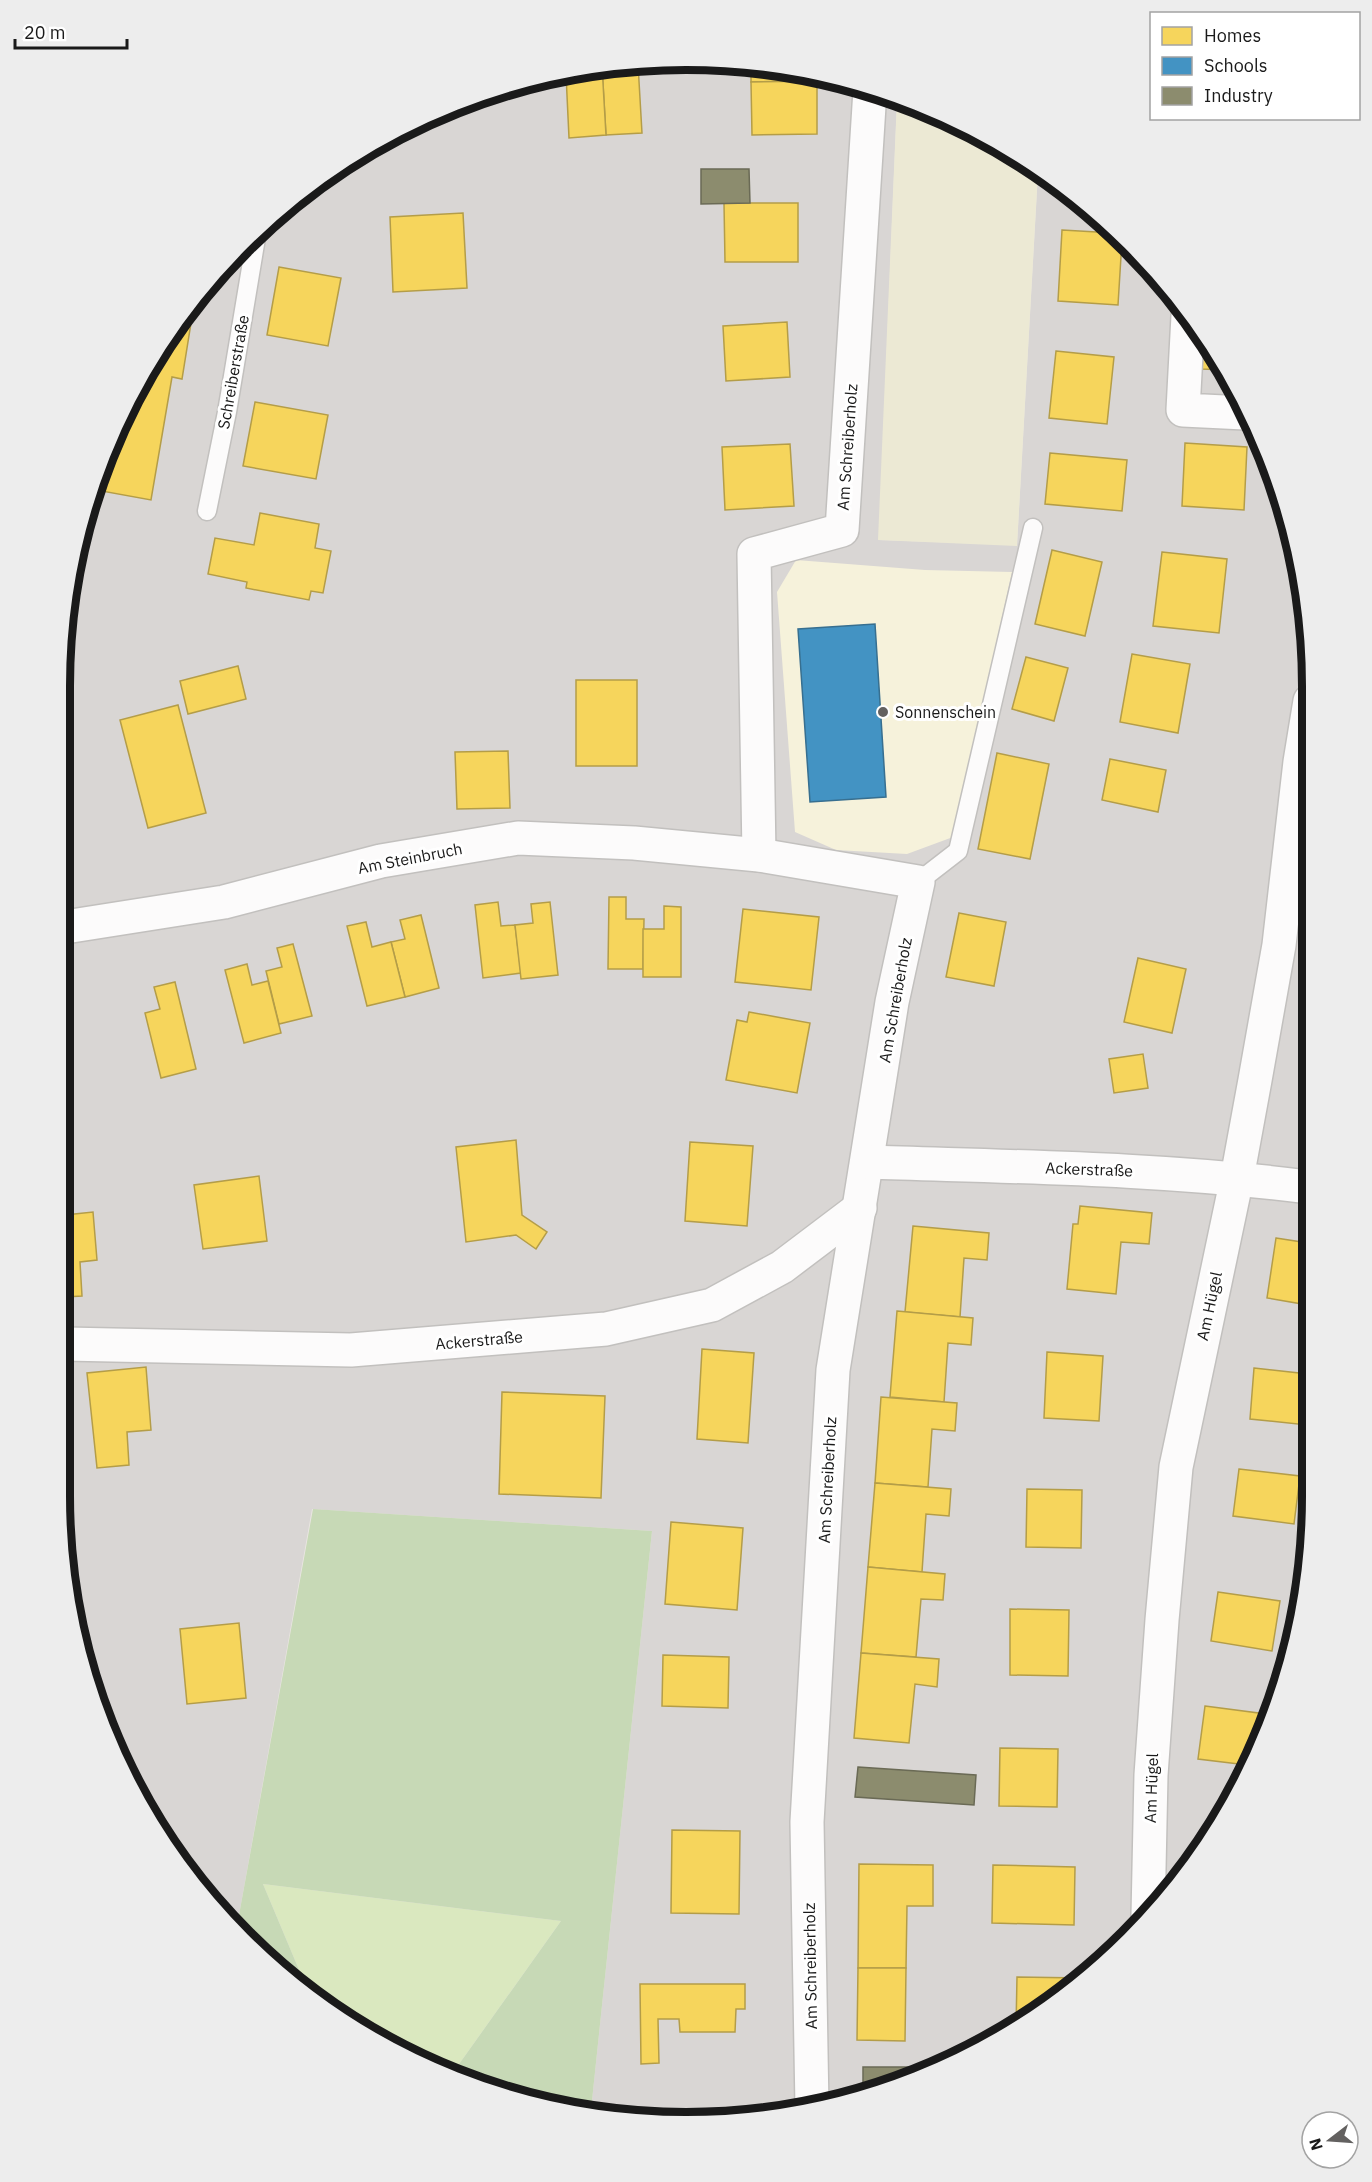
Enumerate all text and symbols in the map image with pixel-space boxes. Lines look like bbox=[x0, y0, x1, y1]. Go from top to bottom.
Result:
scale bar bbox=[15, 12, 128, 50]
legend bbox=[1150, 12, 1360, 120]
text: 20 m bbox=[24, 21, 66, 44]
text: Homes bbox=[1204, 24, 1261, 47]
text: Schools bbox=[1204, 54, 1268, 77]
text: Industry bbox=[1204, 84, 1273, 107]
street label: Schreiberstraße bbox=[213, 313, 253, 431]
street label: Am Schreiberholz bbox=[833, 383, 861, 511]
place label: Sonnenschein bbox=[895, 702, 996, 722]
marker: Sonnenschein bbox=[876, 705, 890, 719]
street label: Am Steinbruch bbox=[356, 838, 464, 878]
street label: Am Schreiberholz bbox=[874, 936, 916, 1064]
street label: Ackerstraße bbox=[1045, 1157, 1133, 1181]
street label: Am Hügel bbox=[1192, 1270, 1226, 1342]
street label: Ackerstraße bbox=[434, 1326, 524, 1354]
street label: Am Schreiberholz bbox=[814, 1416, 840, 1544]
street label: Am Hügel bbox=[1140, 1753, 1162, 1823]
street label: Am Schreiberholz bbox=[799, 1902, 821, 2030]
north arrow bbox=[1300, 2110, 1360, 2170]
text: N bbox=[1304, 2136, 1327, 2153]

